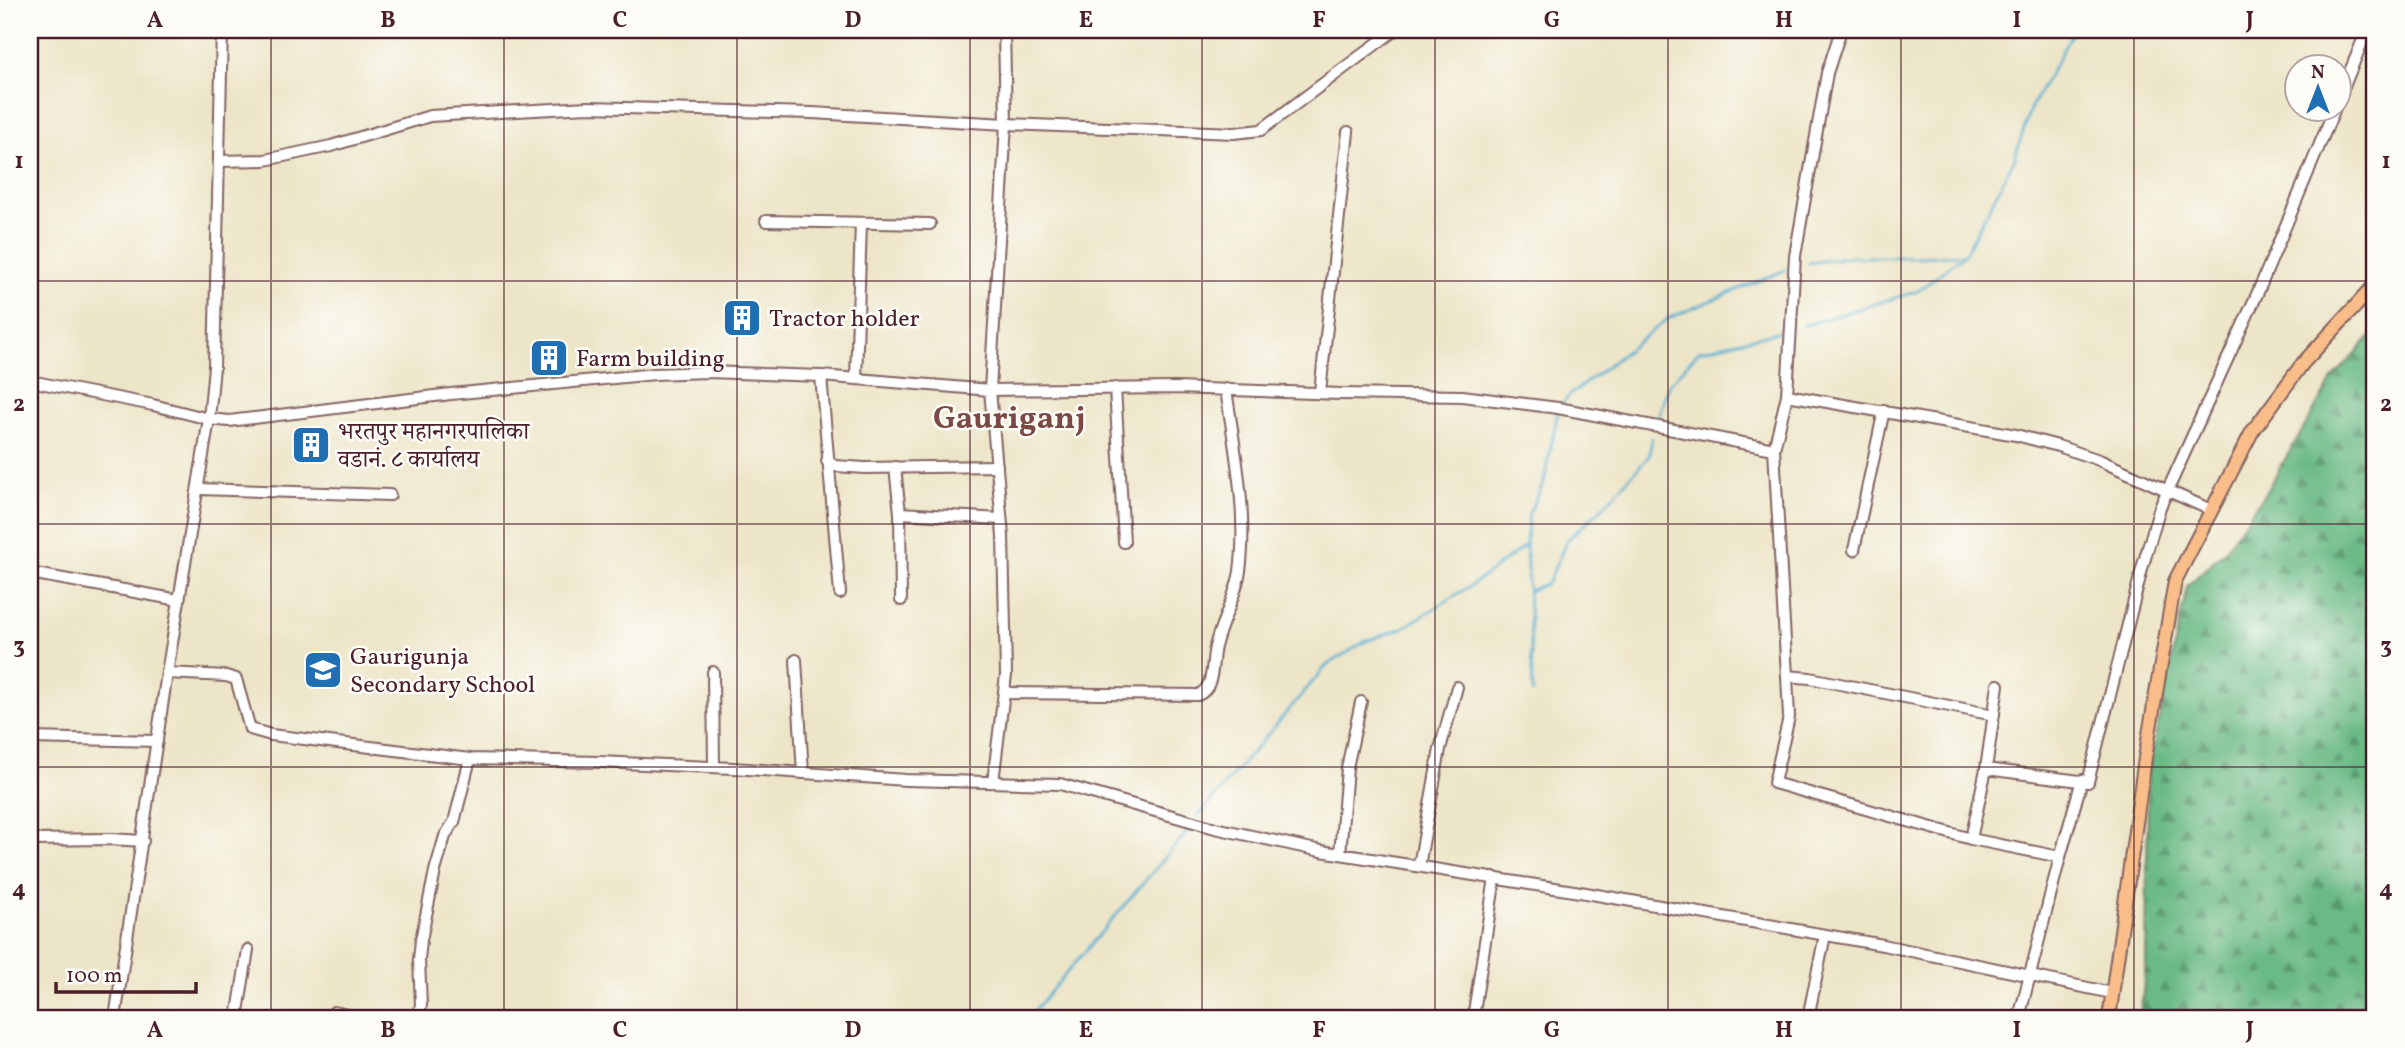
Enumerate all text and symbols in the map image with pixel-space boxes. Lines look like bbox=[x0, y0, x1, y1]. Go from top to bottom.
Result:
text: A bbox=[147, 5, 163, 37]
text: B bbox=[380, 5, 396, 37]
text: C bbox=[613, 5, 627, 37]
text: D bbox=[845, 5, 862, 37]
text: E bbox=[1079, 5, 1093, 37]
text: F bbox=[1312, 5, 1326, 37]
text: G bbox=[1544, 5, 1560, 37]
text: H bbox=[1775, 5, 1793, 37]
text: I bbox=[2013, 5, 2021, 37]
text: J bbox=[2245, 5, 2254, 37]
north arrow bbox=[2282, 52, 2352, 122]
text: N bbox=[2311, 60, 2325, 86]
text: 1 bbox=[14, 146, 24, 178]
text: 1 bbox=[2381, 146, 2391, 178]
building icon: Tractor holder bbox=[721, 297, 763, 339]
place label: Tractor holder bbox=[769, 303, 920, 337]
building icon: Farm building bbox=[528, 337, 570, 379]
place label: Farm building bbox=[576, 343, 725, 377]
text: 2 bbox=[13, 389, 25, 421]
text: 2 bbox=[2380, 389, 2392, 421]
district label: Gauriganj bbox=[933, 398, 1085, 442]
place label: भरतपुर महानगरपालिका वडानं. ८ कार्यालय bbox=[337, 416, 530, 478]
building icon: भरतपुर महानगरपालिका वडानं. ८ कार्यालय bbox=[290, 424, 332, 466]
text: 3 bbox=[13, 631, 25, 663]
text: 3 bbox=[2380, 631, 2392, 663]
place label: Gaurigunja Secondary School bbox=[350, 641, 535, 703]
school or university icon: Gaurigunja Secondary School bbox=[302, 649, 344, 691]
text: 4 bbox=[12, 874, 26, 906]
text: 4 bbox=[2379, 874, 2393, 906]
scale bar bbox=[56, 950, 196, 994]
text: 100 m bbox=[66, 962, 123, 991]
text: A bbox=[147, 1015, 163, 1047]
text: B bbox=[380, 1015, 396, 1047]
text: C bbox=[613, 1015, 627, 1047]
text: D bbox=[845, 1015, 862, 1047]
text: E bbox=[1079, 1015, 1093, 1047]
text: F bbox=[1312, 1015, 1326, 1047]
text: G bbox=[1544, 1015, 1560, 1047]
text: H bbox=[1775, 1015, 1793, 1047]
text: I bbox=[2013, 1015, 2021, 1047]
text: J bbox=[2245, 1015, 2254, 1047]

